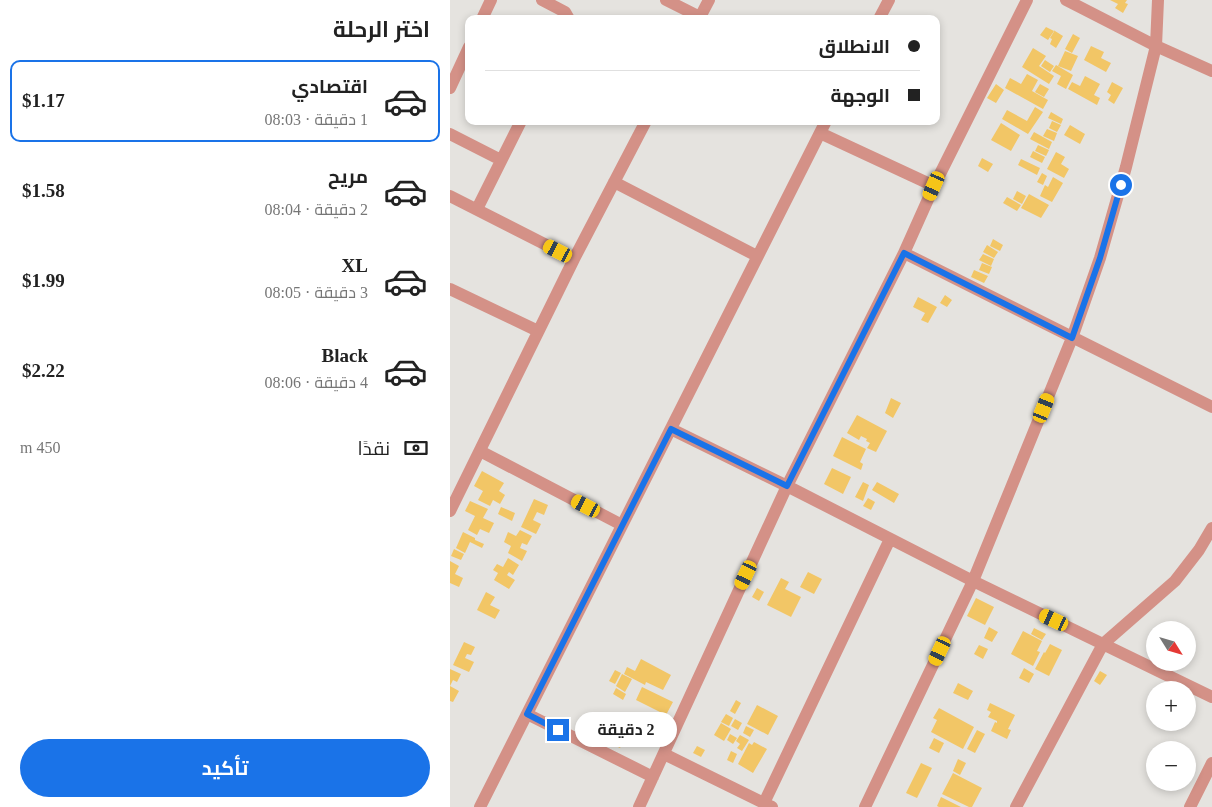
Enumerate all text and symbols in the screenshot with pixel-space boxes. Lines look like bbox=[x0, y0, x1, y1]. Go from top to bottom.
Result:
text: اختر الرحلة bbox=[333, 17, 430, 42]
text: الانطلاق bbox=[819, 36, 890, 57]
text: اقتصادي bbox=[292, 76, 368, 97]
icon: car bbox=[383, 79, 428, 124]
text: الوجهة bbox=[830, 85, 890, 106]
text: $1.17 bbox=[22, 90, 65, 111]
text: 1 دقيقة · 08:03 bbox=[265, 111, 368, 128]
text: مريح bbox=[328, 166, 368, 187]
icon: car bbox=[383, 169, 428, 214]
car bbox=[921, 169, 946, 203]
route start bbox=[1110, 174, 1132, 196]
text: $1.58 bbox=[22, 180, 65, 201]
text: 2 دقيقة · 08:04 bbox=[265, 201, 368, 218]
car bbox=[541, 238, 574, 264]
text: XL bbox=[342, 255, 368, 276]
icon: car bbox=[383, 259, 428, 304]
text: $1.99 bbox=[22, 270, 65, 291]
text: 3 دقيقة · 08:05 bbox=[265, 284, 368, 301]
text: Black bbox=[322, 345, 368, 366]
icon: car bbox=[383, 349, 428, 394]
text: $2.22 bbox=[22, 360, 65, 381]
text: 4 دقيقة · 08:06 bbox=[265, 374, 368, 391]
car bbox=[1031, 391, 1056, 425]
icon: cash bbox=[402, 434, 430, 462]
text: نقدًا bbox=[358, 438, 390, 459]
text: 450 m bbox=[20, 439, 60, 456]
car bbox=[569, 493, 602, 519]
car bbox=[732, 558, 759, 592]
car bbox=[1037, 607, 1070, 633]
north arrow bbox=[1146, 621, 1196, 671]
map controls bbox=[1146, 621, 1196, 791]
car bbox=[926, 634, 953, 668]
button: + bbox=[1146, 681, 1196, 731]
callout: 2 دقيقة bbox=[576, 712, 678, 748]
route end bbox=[547, 719, 569, 741]
text: 2 دقيقة bbox=[597, 721, 655, 738]
button: تأكيد bbox=[20, 739, 430, 797]
button: − bbox=[1146, 741, 1196, 791]

